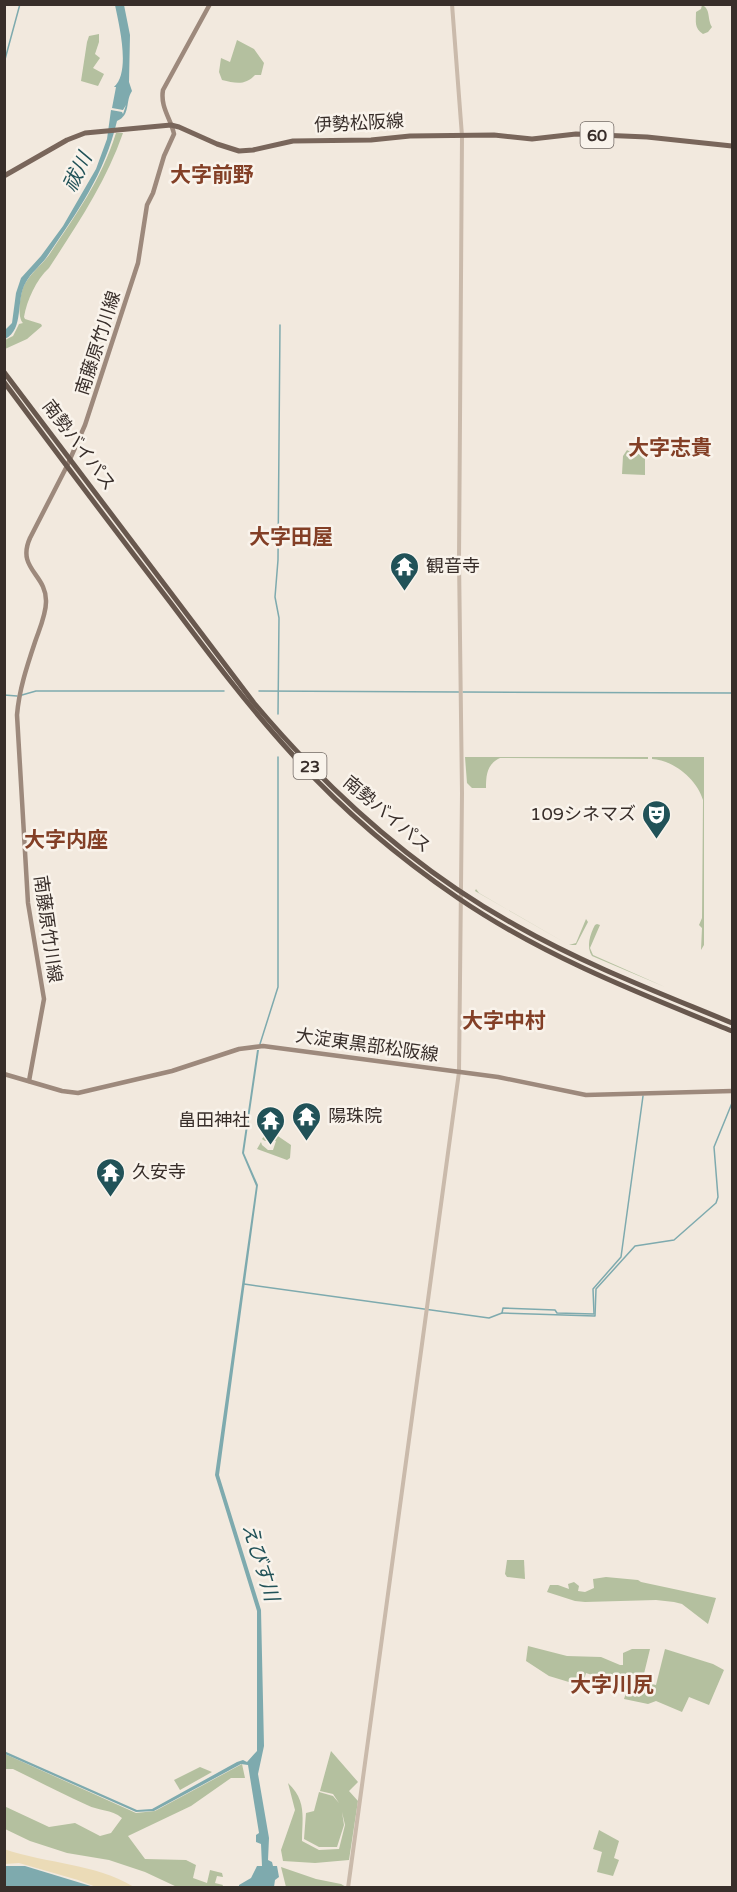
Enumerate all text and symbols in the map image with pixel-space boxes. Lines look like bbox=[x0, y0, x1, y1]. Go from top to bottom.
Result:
street label: 伊勢松阪線 bbox=[313, 110, 405, 136]
road number: 60 bbox=[580, 122, 614, 148]
water label: 祓川 bbox=[58, 147, 98, 196]
district label: 大字前野 bbox=[170, 163, 254, 188]
street label: 南藤原竹川線 bbox=[71, 288, 125, 398]
street label: 南勢バイパス bbox=[38, 395, 120, 495]
district label: 大字志貴 bbox=[628, 436, 712, 461]
district label: 大字田屋 bbox=[249, 525, 333, 550]
temple icon: 観音寺 bbox=[389, 550, 421, 592]
place label: 観音寺 bbox=[426, 555, 480, 577]
road number: 23 bbox=[294, 753, 326, 779]
street label: 南勢バイパス bbox=[339, 771, 435, 857]
theatre icon: 109シネマズ bbox=[641, 798, 673, 840]
place label: 109シネマズ bbox=[530, 803, 636, 825]
district label: 大字内座 bbox=[24, 828, 108, 853]
street label: 南藤原竹川線 bbox=[30, 874, 66, 984]
district label: 大字中村 bbox=[462, 1009, 546, 1034]
street label: 大淀東黒部松阪線 bbox=[294, 1024, 440, 1066]
temple icon: 陽珠院 bbox=[291, 1100, 323, 1142]
temple icon: 畠田神社 bbox=[255, 1104, 287, 1146]
place label: 陽珠院 bbox=[328, 1105, 382, 1127]
place label: 畠田神社 bbox=[178, 1109, 250, 1131]
temple icon: 久安寺 bbox=[95, 1156, 127, 1198]
place label: 久安寺 bbox=[132, 1161, 186, 1183]
water label: えびす川 bbox=[237, 1521, 284, 1606]
district label: 大字川尻 bbox=[570, 1673, 654, 1698]

